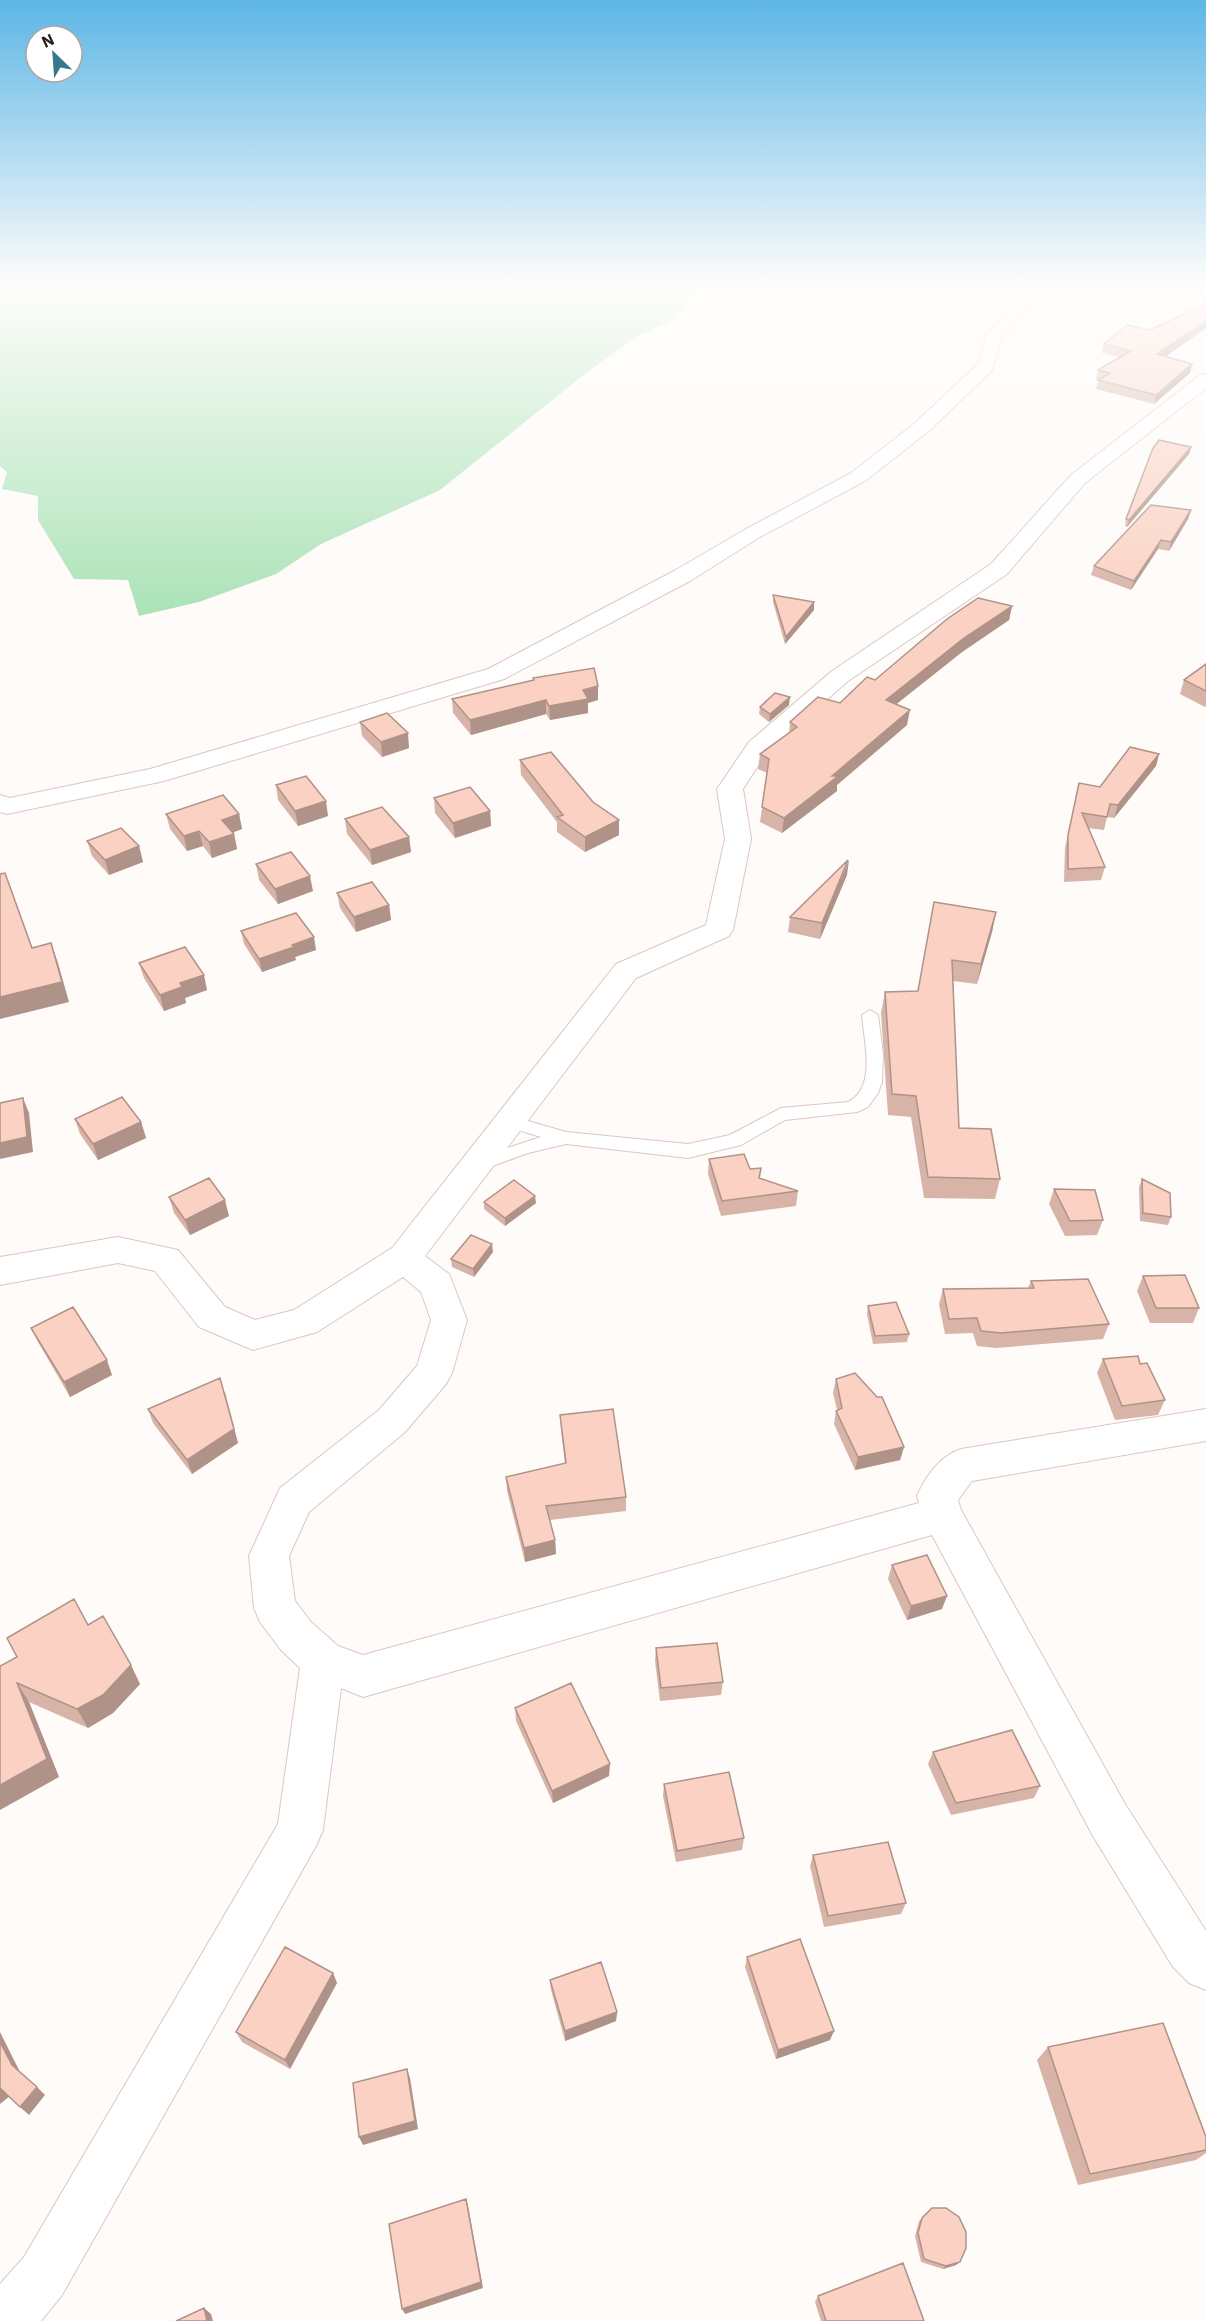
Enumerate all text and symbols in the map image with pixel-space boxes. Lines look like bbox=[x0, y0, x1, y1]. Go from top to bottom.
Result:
north arrow bbox=[24, 24, 84, 84]
text: N bbox=[38, 29, 57, 52]

